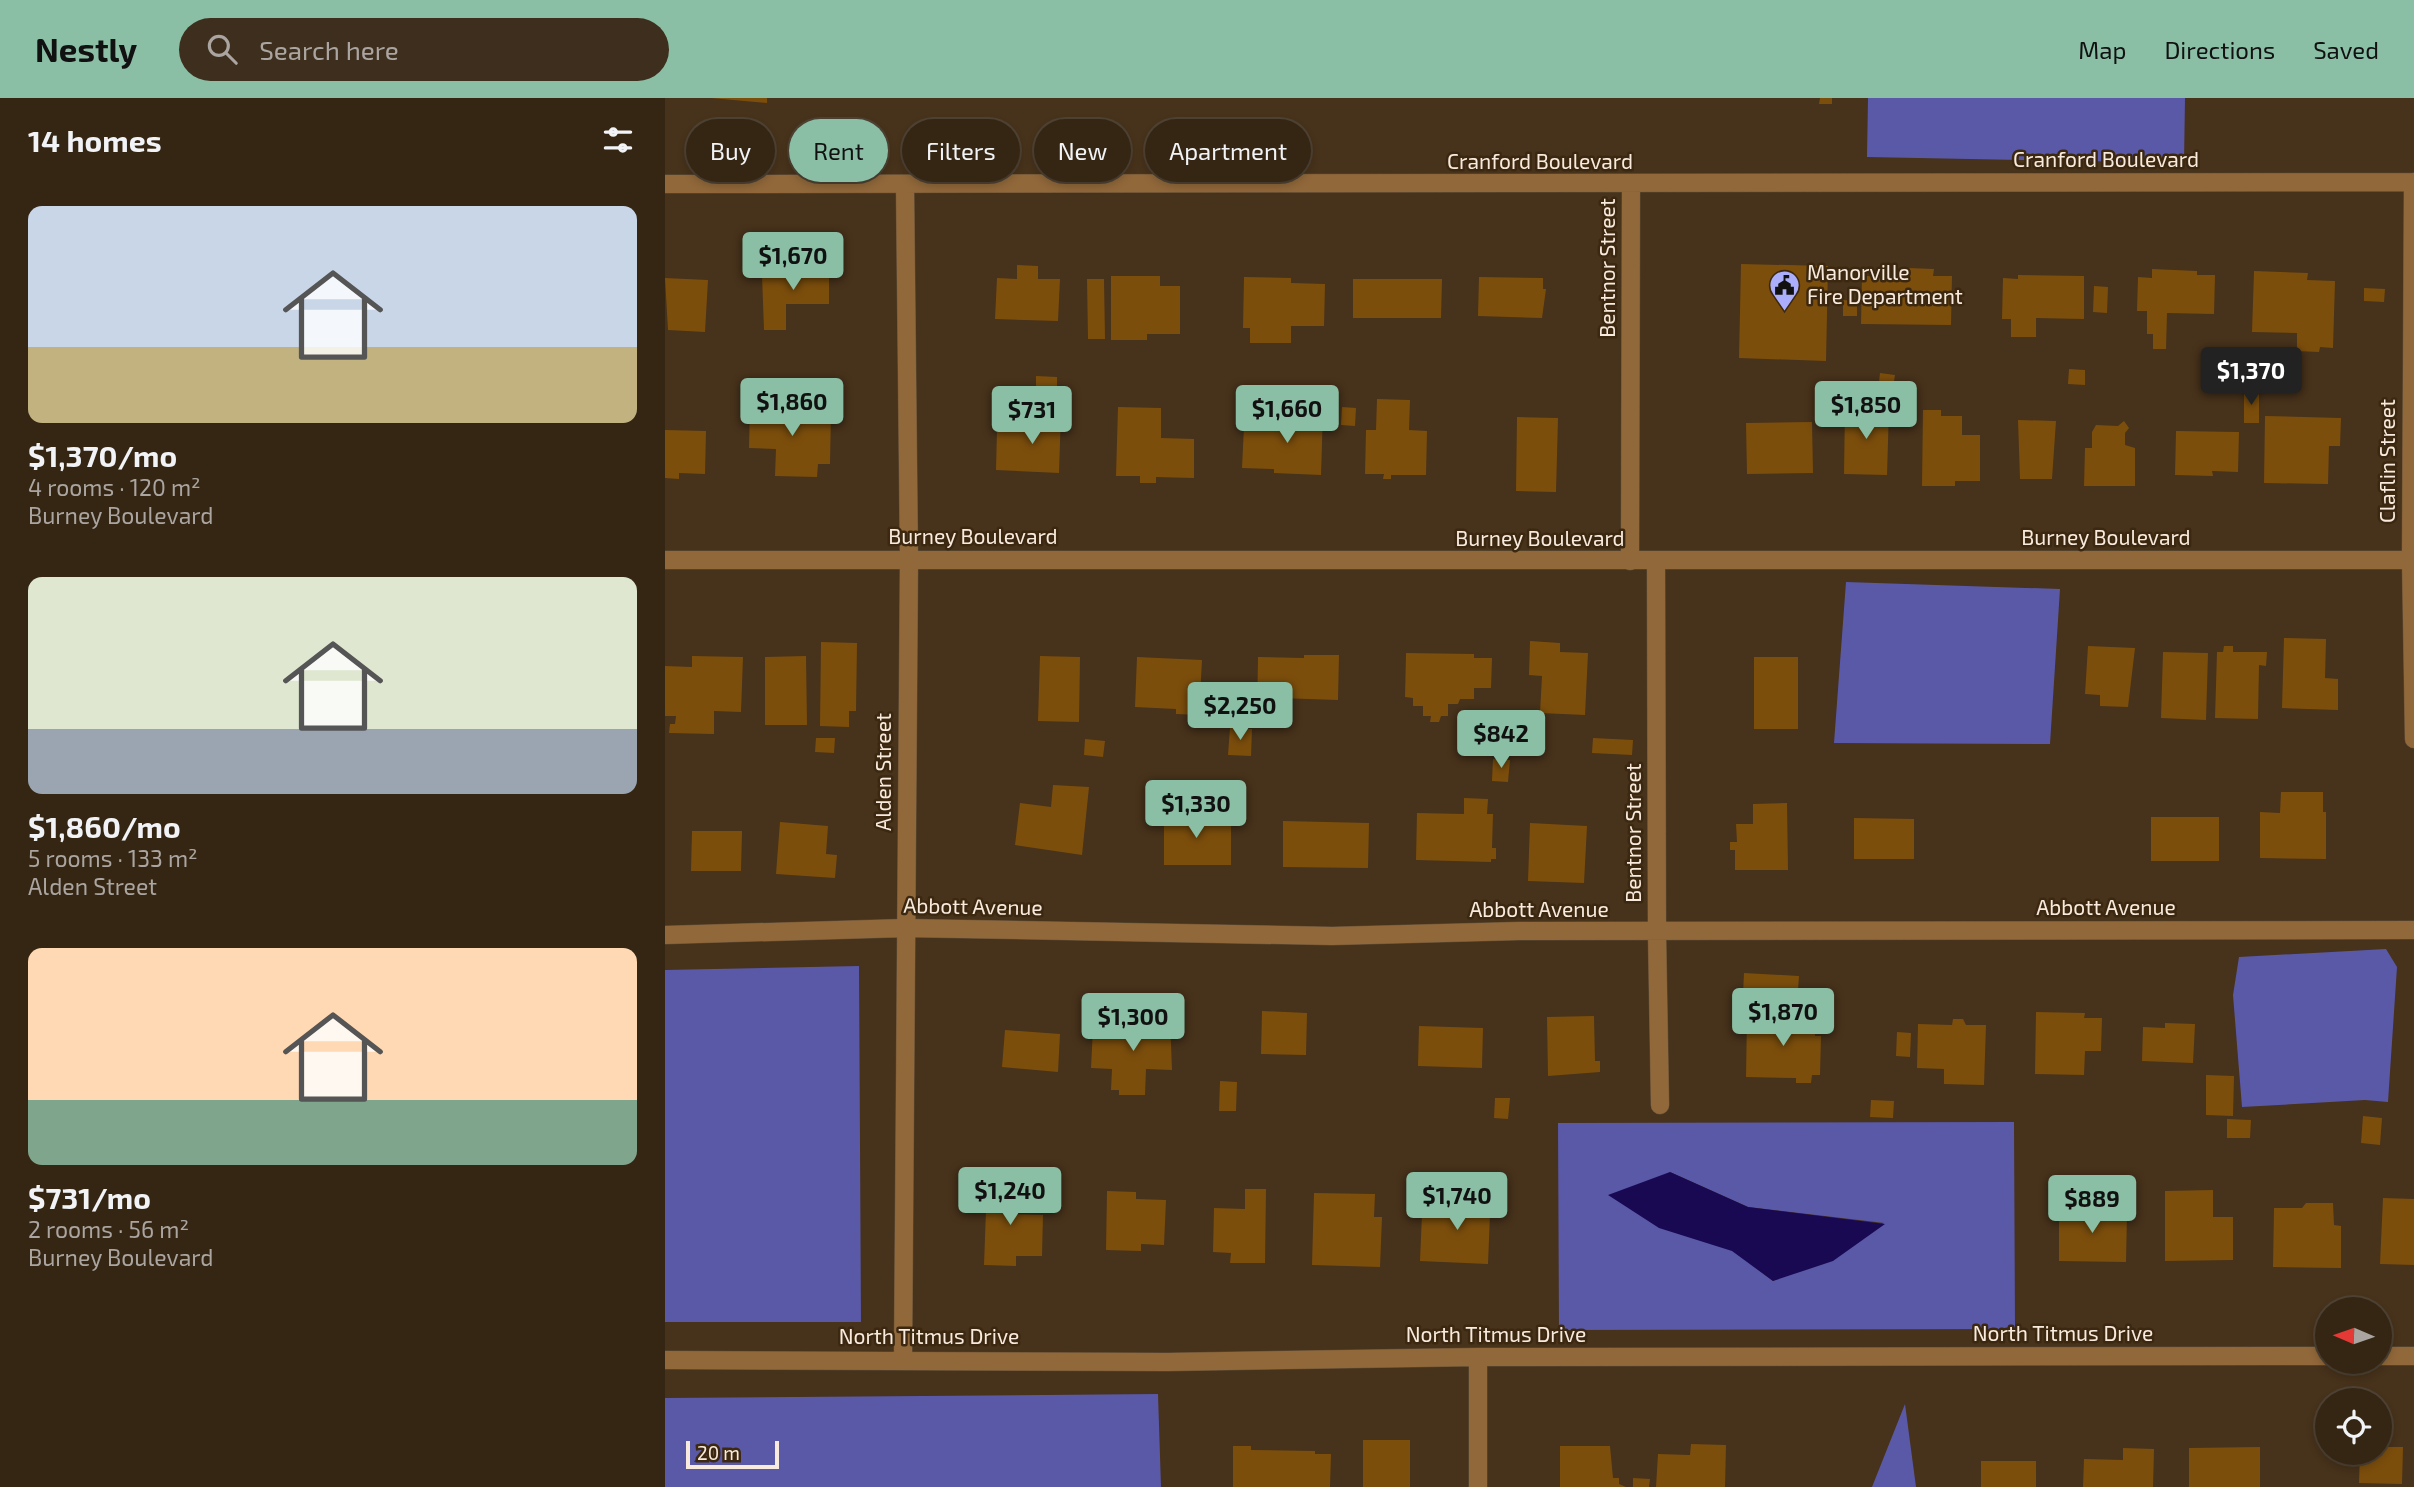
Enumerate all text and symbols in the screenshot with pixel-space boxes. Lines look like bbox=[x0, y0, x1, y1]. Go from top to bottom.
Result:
search box bbox=[179, 18, 669, 81]
text: Nestly bbox=[35, 29, 137, 69]
icon: search bbox=[203, 30, 241, 68]
text: Search here bbox=[259, 34, 399, 65]
text: Map bbox=[2078, 35, 2126, 64]
text: Directions bbox=[2164, 35, 2275, 64]
text: Saved bbox=[2313, 35, 2379, 64]
chip: Buy bbox=[686, 119, 775, 182]
chip: Rent bbox=[789, 119, 888, 182]
chip: Filters bbox=[902, 119, 1020, 182]
chip: New bbox=[1034, 119, 1131, 182]
chip: Apartment bbox=[1145, 119, 1311, 182]
icon: filters bbox=[599, 121, 637, 159]
text: 14 homes bbox=[28, 122, 162, 158]
street label: Cranford Boulevard bbox=[2013, 146, 2199, 171]
street label: Cranford Boulevard bbox=[1447, 148, 1633, 173]
street label: Bentnor Street bbox=[1594, 198, 1619, 338]
pin: $1,670 bbox=[736, 232, 850, 292]
text: $1,670 bbox=[758, 241, 828, 269]
icon: home bbox=[270, 252, 396, 378]
place label: Manorville Fire Department bbox=[1807, 259, 1963, 308]
public building icon: Manorville Fire Department bbox=[1767, 268, 1801, 312]
pin: $1,370 bbox=[2194, 348, 2308, 407]
text: $1,370 bbox=[2217, 356, 2285, 384]
pin: $1,860 bbox=[735, 378, 849, 438]
pin: $1,850 bbox=[1809, 382, 1923, 441]
pin: $731 bbox=[991, 386, 1073, 446]
pin: $1,660 bbox=[1230, 386, 1344, 445]
text: $1,860 bbox=[756, 387, 828, 415]
text: $1,850 bbox=[1831, 390, 1901, 418]
text: $1,660 bbox=[1252, 394, 1322, 422]
text: $731 bbox=[1008, 395, 1056, 423]
street label: Claflin Street bbox=[2374, 399, 2399, 523]
text: $1,370/mo bbox=[28, 437, 177, 473]
text: 4 rooms · 120 m² bbox=[28, 473, 201, 501]
text: Burney Boulevard bbox=[28, 501, 213, 529]
street label: Burney Boulevard bbox=[888, 523, 1058, 548]
street label: Burney Boulevard bbox=[2021, 524, 2191, 549]
street label: Burney Boulevard bbox=[1455, 525, 1625, 550]
icon: home bbox=[270, 623, 396, 749]
pin: $2,250 bbox=[1183, 682, 1297, 742]
text: $2,250 bbox=[1204, 691, 1276, 719]
pin: $842 bbox=[1460, 710, 1542, 770]
street label: Alden Street bbox=[870, 713, 895, 831]
text: $842 bbox=[1473, 719, 1529, 747]
street label: Bentnor Street bbox=[1620, 763, 1645, 903]
pin: $1,330 bbox=[1139, 780, 1253, 840]
text: $1,330 bbox=[1161, 789, 1231, 817]
text: $1,860/mo bbox=[28, 808, 181, 844]
text: 5 rooms · 133 m² bbox=[28, 844, 198, 872]
text: Alden Street bbox=[28, 872, 157, 900]
street label: Abbott Avenue bbox=[903, 892, 1043, 919]
street label: Abbott Avenue bbox=[2036, 894, 2176, 919]
street label: Abbott Avenue bbox=[1469, 896, 1609, 921]
pin: $1,870 bbox=[1726, 988, 1840, 1048]
pin: $1,300 bbox=[1076, 993, 1190, 1053]
icon: home bbox=[270, 994, 396, 1120]
text: $1,870 bbox=[1748, 997, 1818, 1025]
text: $1,300 bbox=[1098, 1002, 1168, 1030]
pin: $1,240 bbox=[953, 1168, 1067, 1227]
pin: $1,740 bbox=[1400, 1172, 1514, 1232]
text: $1,240 bbox=[974, 1176, 1046, 1204]
pin: $889 bbox=[2051, 1176, 2133, 1235]
text: $731/mo bbox=[28, 1179, 151, 1215]
text: $1,740 bbox=[1422, 1181, 1492, 1209]
text: $889 bbox=[2064, 1184, 2120, 1212]
text: 2 rooms · 56 m² bbox=[28, 1215, 189, 1243]
text: Burney Boulevard bbox=[28, 1243, 213, 1271]
north arrow bbox=[2315, 1297, 2392, 1374]
map controls bbox=[2315, 1297, 2392, 1465]
street label: North Titmus Drive bbox=[1973, 1320, 2153, 1345]
street label: North Titmus Drive bbox=[1406, 1321, 1586, 1346]
street label: North Titmus Drive bbox=[839, 1323, 1019, 1348]
button: locate bbox=[2315, 1388, 2392, 1465]
scale bar bbox=[686, 1438, 779, 1470]
text: 20 m bbox=[697, 1441, 740, 1464]

